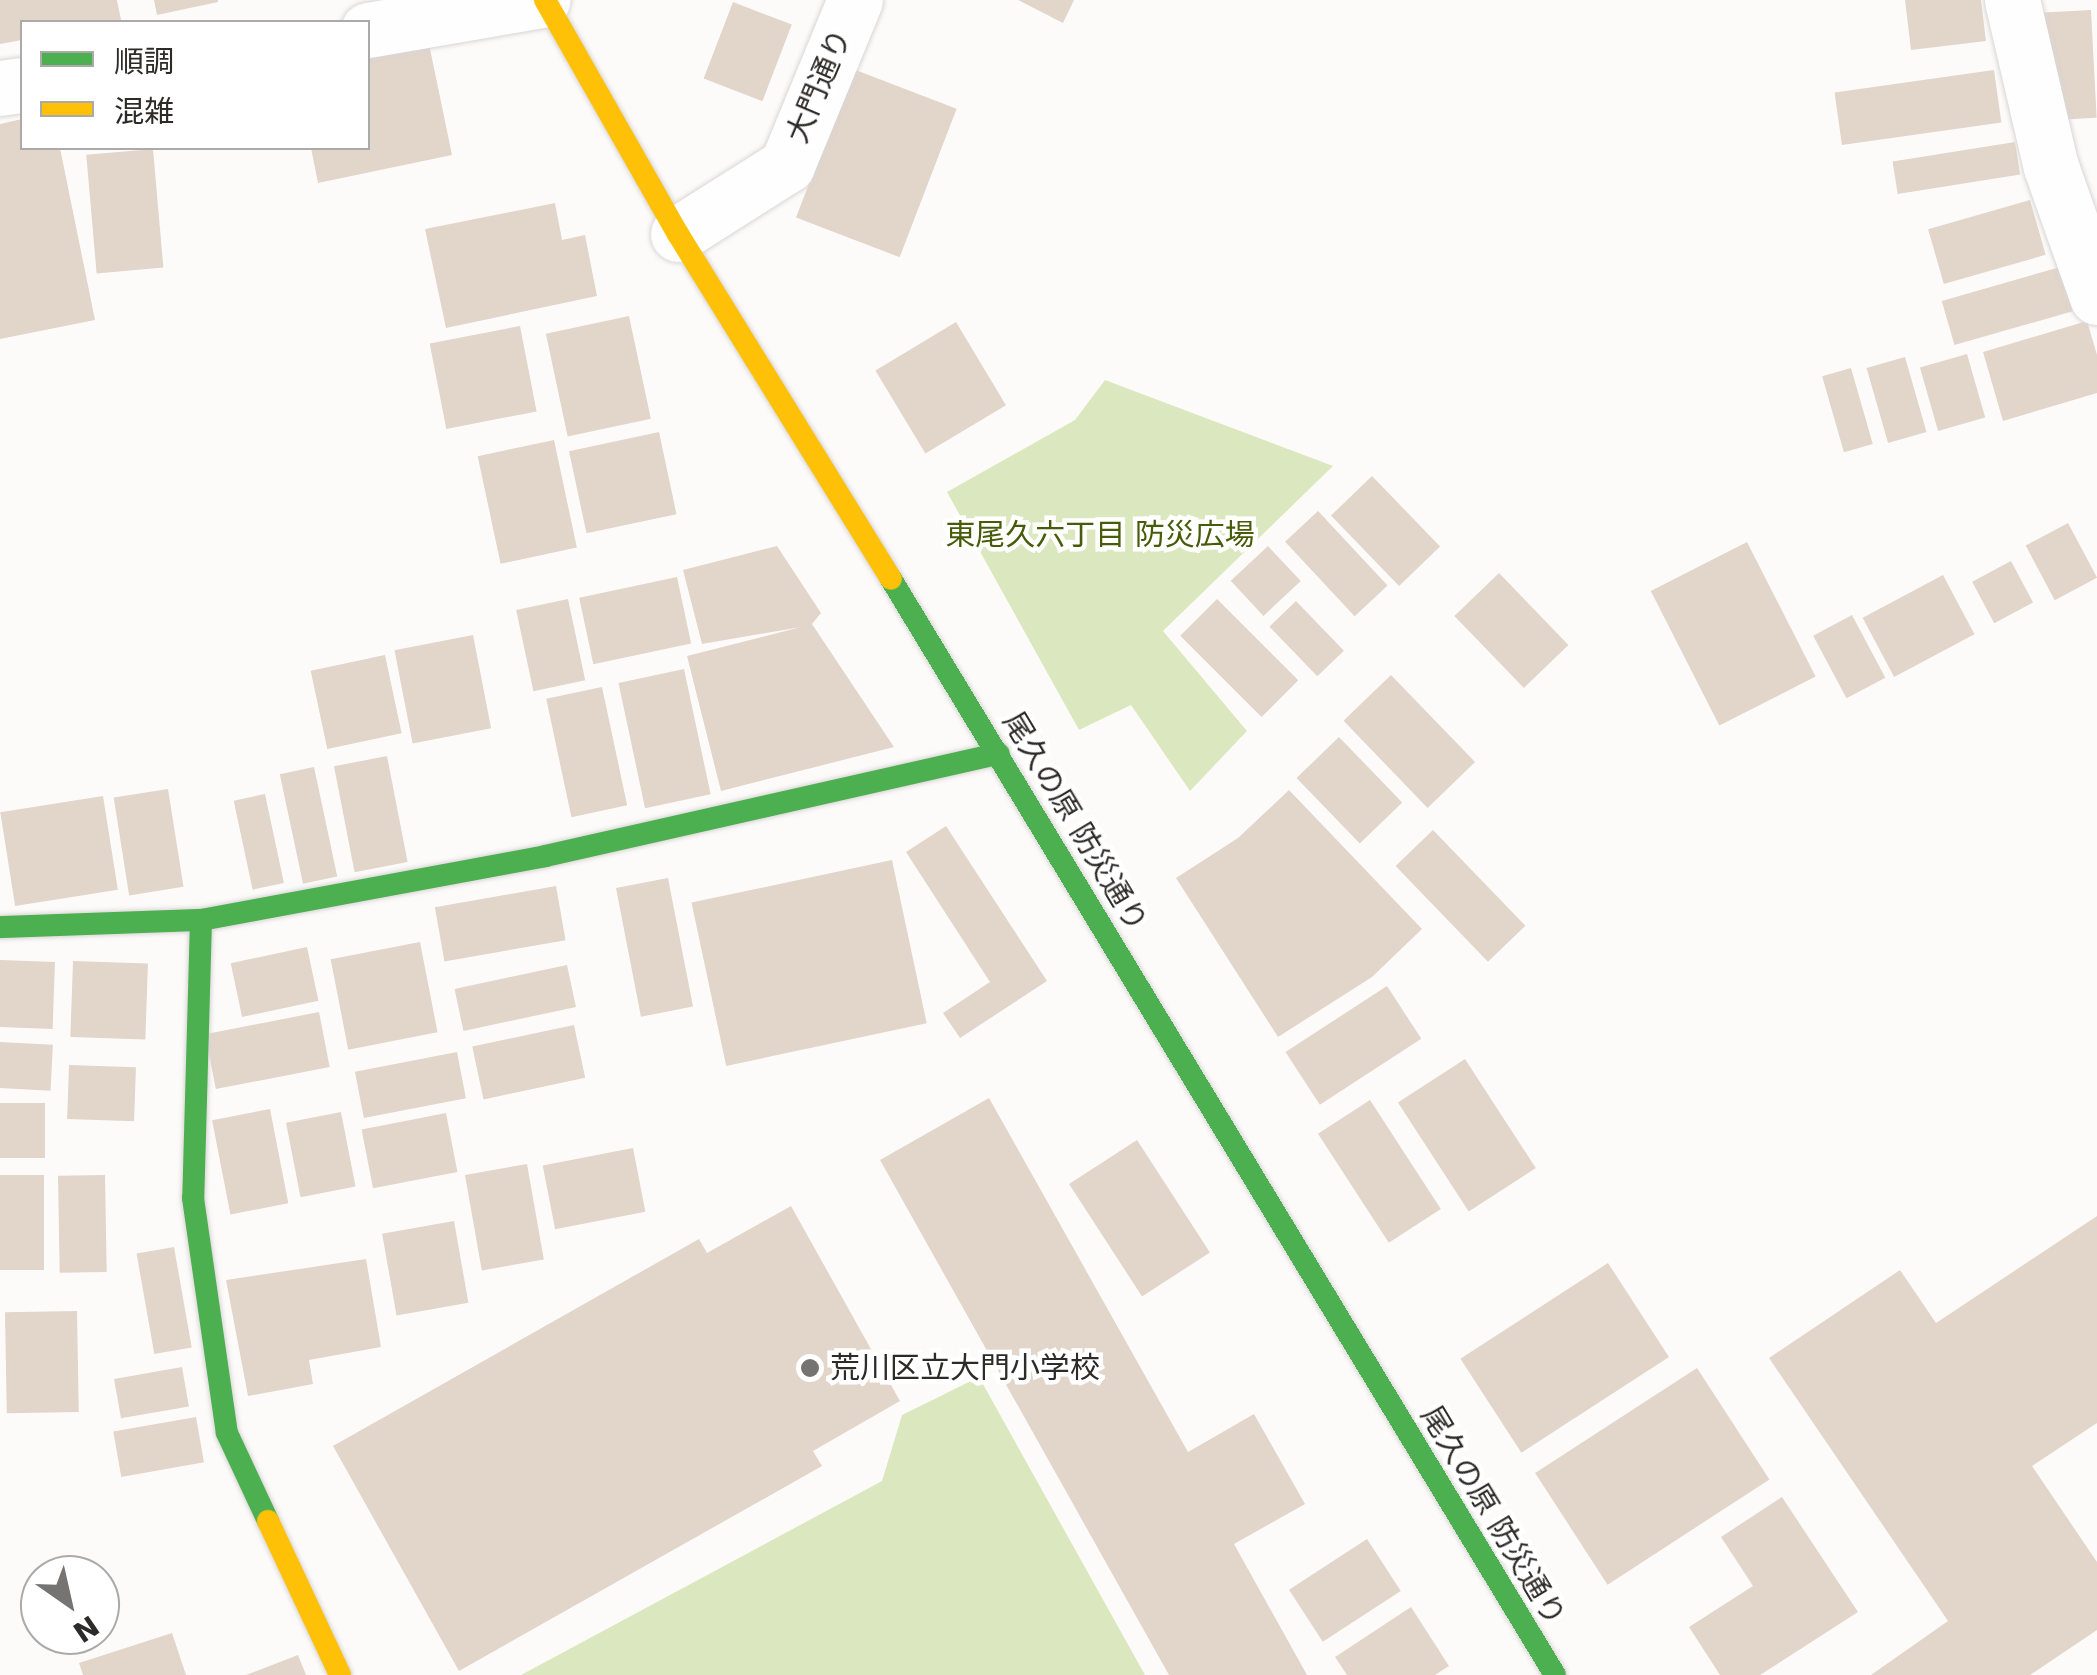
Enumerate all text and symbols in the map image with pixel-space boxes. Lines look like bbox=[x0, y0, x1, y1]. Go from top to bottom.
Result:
legend bbox=[20, 20, 370, 150]
street label: 大門通り bbox=[779, 24, 859, 148]
text: 順調 bbox=[114, 44, 174, 79]
text: 混雑 bbox=[114, 94, 174, 129]
park label: 東尾久六丁目 防災広場 bbox=[945, 517, 1255, 553]
street label: 尾久の原 防災通り bbox=[995, 706, 1155, 938]
place label: 荒川区立大門小学校 bbox=[830, 1350, 1100, 1386]
marker: 荒川区立大門小学校 bbox=[799, 1357, 821, 1379]
street label: 尾久の原 防災通り bbox=[1413, 1400, 1573, 1632]
north arrow bbox=[20, 1555, 120, 1655]
text: N bbox=[67, 1608, 105, 1649]

